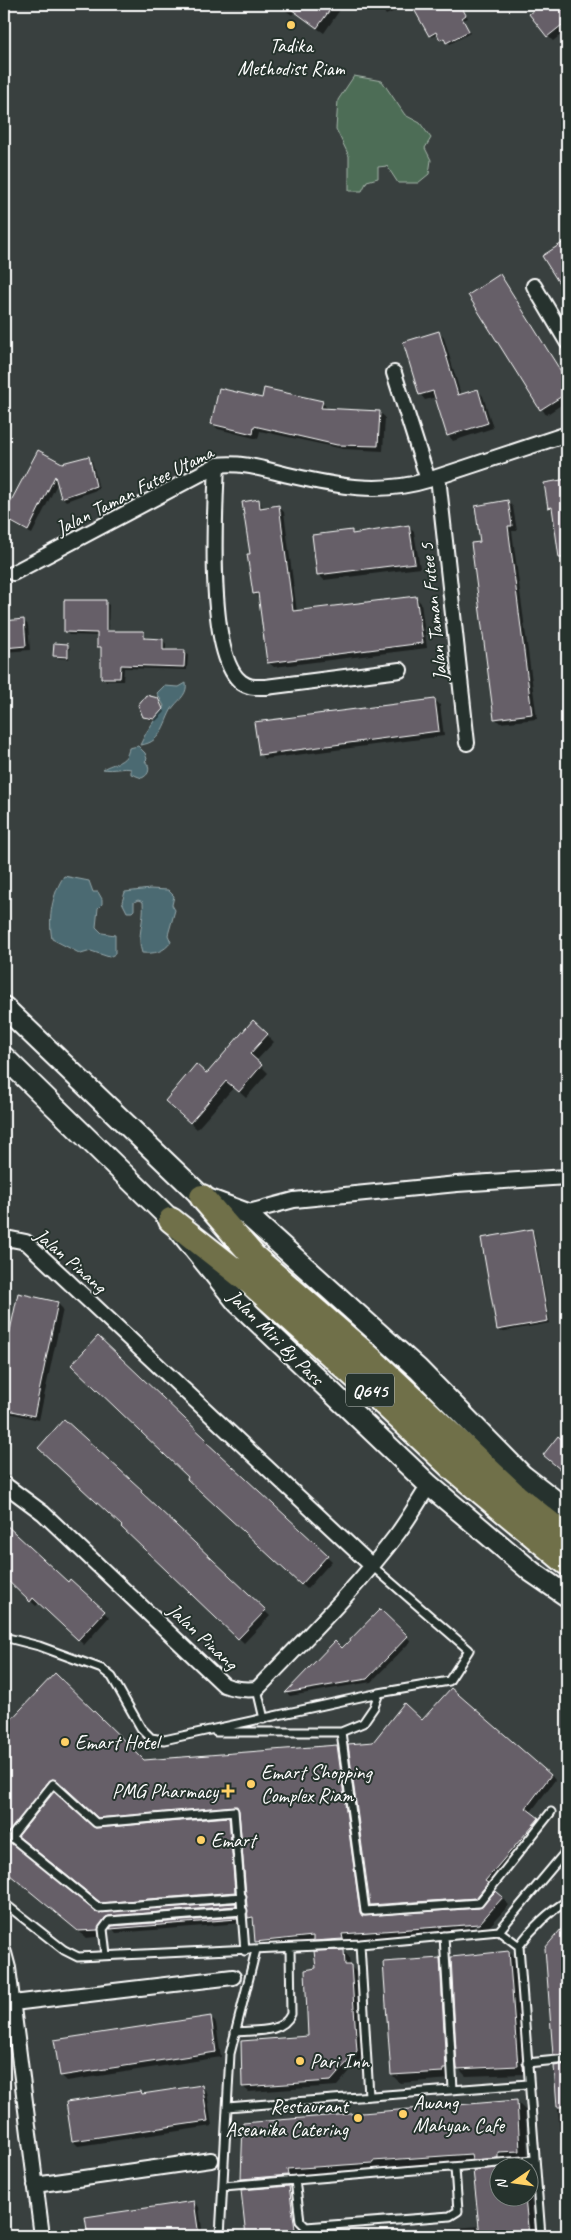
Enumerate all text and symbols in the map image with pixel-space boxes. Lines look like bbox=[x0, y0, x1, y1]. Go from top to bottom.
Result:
marker: Tadika Methodist Riam bbox=[285, 19, 297, 31]
place label: Tadika Methodist Riam bbox=[237, 33, 345, 81]
street label: Jalan Taman Futee Utama bbox=[50, 439, 219, 541]
street label: Jalan Taman Futee 5 bbox=[414, 541, 453, 683]
street label: Jalan Pinang bbox=[29, 1222, 113, 1300]
street label: Jalan Miri By Pass bbox=[222, 1283, 330, 1392]
road number: Q645 bbox=[346, 1374, 394, 1406]
street label: Jalan Pinang bbox=[162, 1597, 244, 1676]
place label: Emart Hotel bbox=[75, 1730, 163, 1755]
marker: Emart Hotel bbox=[59, 1736, 71, 1748]
place label: Emart Shopping Complex Riam bbox=[261, 1760, 373, 1808]
marker: Emart Shopping Complex Riam bbox=[245, 1778, 257, 1790]
place label: PMG Pharmacy bbox=[112, 1779, 219, 1804]
marker: PMG Pharmacy bbox=[222, 1785, 234, 1797]
place label: Emart bbox=[211, 1828, 259, 1853]
marker: Emart bbox=[195, 1834, 207, 1846]
place label: Pari Inn bbox=[310, 2049, 370, 2074]
marker: Pari Inn bbox=[294, 2055, 306, 2067]
place label: Awang Mahyan Cafe bbox=[413, 2090, 506, 2138]
place label: Restaurant Aseanika Catering bbox=[226, 2094, 350, 2142]
marker: Awang Mahyan Cafe bbox=[397, 2108, 409, 2120]
marker: Restaurant Aseanika Catering bbox=[352, 2112, 364, 2124]
north arrow bbox=[488, 2158, 538, 2208]
text: N bbox=[492, 2176, 511, 2191]

